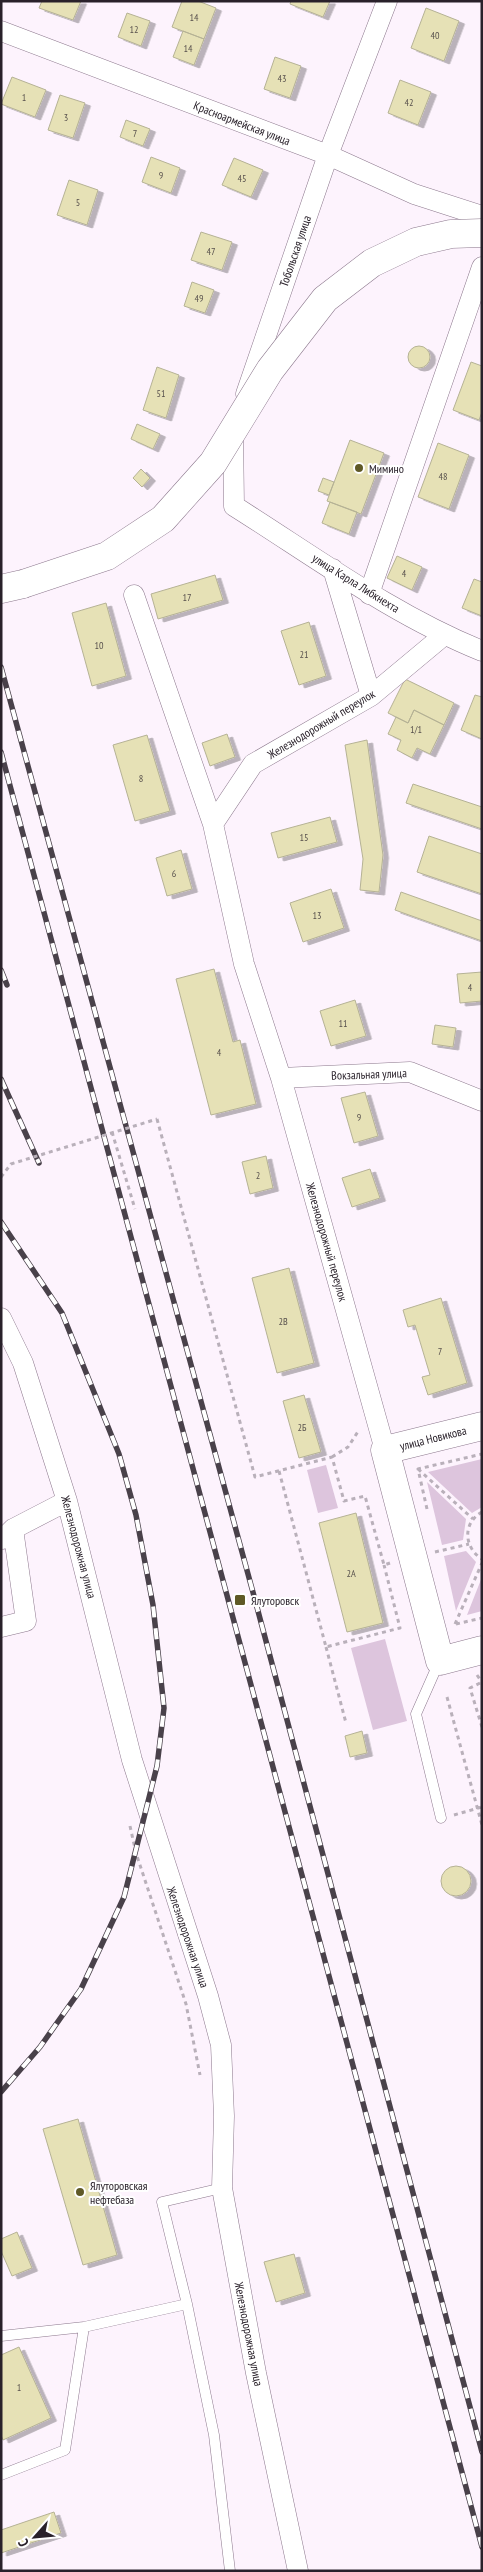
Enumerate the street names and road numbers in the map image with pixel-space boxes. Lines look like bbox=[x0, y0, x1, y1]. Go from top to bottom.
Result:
street label: Красноармейская улица bbox=[191, 98, 293, 148]
street label: Тобольская улица bbox=[276, 213, 314, 289]
street label: улица Карла Либкнехта bbox=[310, 550, 403, 616]
street label: Железнодорожный переулок bbox=[264, 686, 378, 763]
street label: Вокзальная улица bbox=[331, 1065, 407, 1083]
street label: Железнодорожный переулок bbox=[303, 1180, 351, 1303]
street label: улица Новикова bbox=[398, 1422, 468, 1454]
street label: Железнодорожная улица bbox=[58, 1493, 100, 1600]
street label: Железнодорожная улица bbox=[163, 1884, 212, 1990]
street label: Железнодорожная улица bbox=[231, 2280, 266, 2388]

